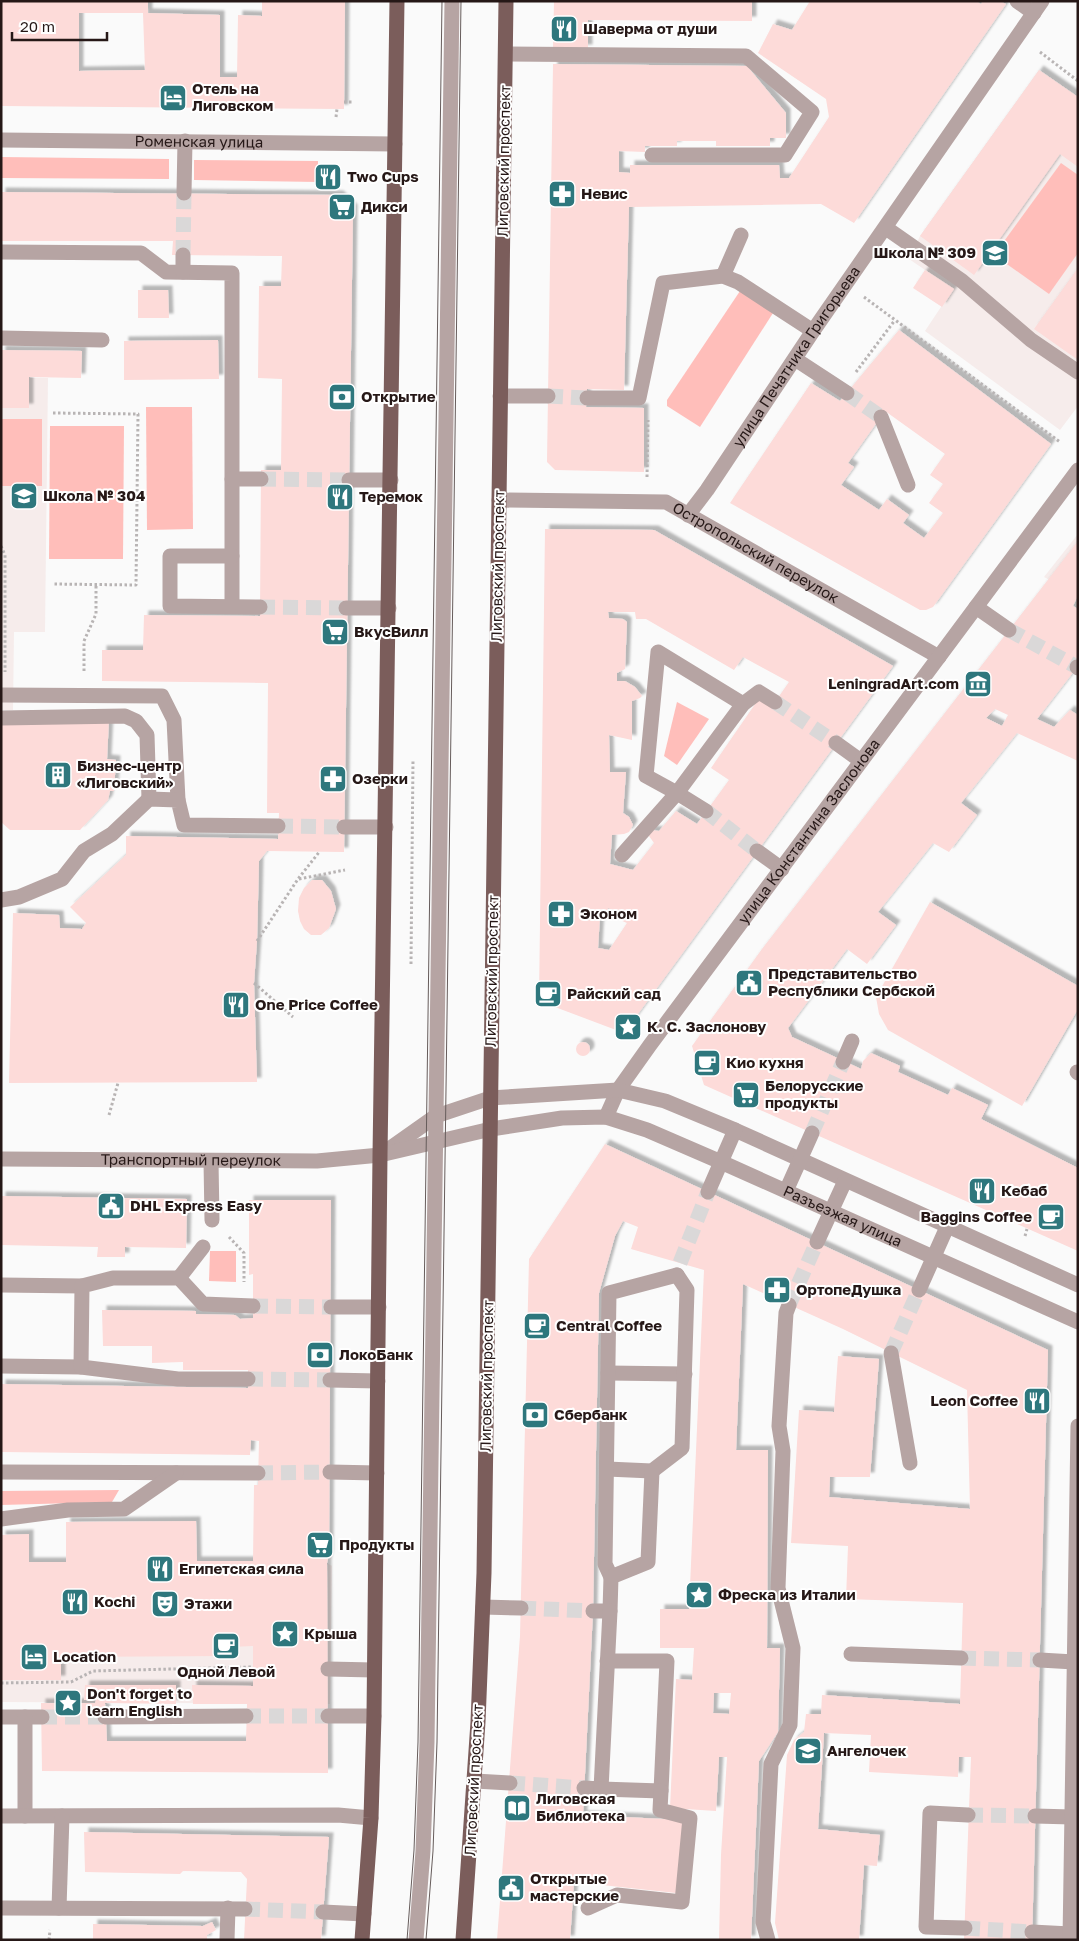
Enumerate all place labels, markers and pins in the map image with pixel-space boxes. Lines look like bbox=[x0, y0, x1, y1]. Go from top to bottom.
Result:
restaurant icon: Шаверма от души bbox=[549, 14, 579, 44]
place label: Шаверма от души bbox=[583, 19, 717, 37]
place label: Отель на Лиговском bbox=[192, 79, 274, 114]
hotel icon: Отель на Лиговском bbox=[158, 83, 188, 113]
restaurant icon: Two Cups bbox=[313, 162, 343, 192]
place label: Two Cups bbox=[347, 167, 419, 185]
pharmacy icon: Невис bbox=[547, 179, 577, 209]
place label: Невис bbox=[581, 184, 628, 202]
supermarket icon: Дикси bbox=[327, 192, 357, 222]
place label: Дикси bbox=[361, 197, 408, 215]
school or university icon: Школа № 309 bbox=[980, 238, 1010, 268]
place label: Школа № 309 bbox=[874, 243, 976, 261]
bank icon: Открытие bbox=[327, 382, 357, 412]
place label: Открытие bbox=[361, 387, 436, 405]
school or university icon: Школа № 304 bbox=[9, 481, 39, 511]
restaurant icon: Теремок bbox=[325, 482, 355, 512]
place label: Школа № 304 bbox=[43, 486, 145, 504]
place label: Теремок bbox=[359, 487, 423, 505]
supermarket icon: ВкусВилл bbox=[320, 617, 350, 647]
place label: ВкусВилл bbox=[354, 622, 428, 640]
museum icon: LeningradArt.com bbox=[963, 669, 993, 699]
place label: LeningradArt.com bbox=[828, 674, 959, 692]
place label: Бизнес-центр «Лиговский» bbox=[77, 756, 181, 791]
building icon: Бизнес-центр «Лиговский» bbox=[43, 760, 73, 790]
pharmacy icon: Озерки bbox=[318, 764, 348, 794]
place label: Озерки bbox=[352, 769, 408, 787]
pharmacy icon: Эконом bbox=[546, 899, 576, 929]
place label: Эконом bbox=[580, 904, 637, 922]
place label: Представительство Республики Сербской bbox=[768, 964, 935, 999]
public building icon: Представительство Республики Сербской bbox=[734, 968, 764, 998]
cafe icon: Райский сад bbox=[533, 979, 563, 1009]
place label: Райский сад bbox=[567, 984, 661, 1002]
restaurant icon: One Price Coffee bbox=[221, 990, 251, 1020]
place label: One Price Coffee bbox=[255, 995, 378, 1013]
place icon: К. С. Заслонову bbox=[613, 1012, 643, 1042]
place label: К. С. Заслонову bbox=[647, 1017, 766, 1035]
cafe icon: Кио кухня bbox=[692, 1048, 722, 1078]
place label: Кио кухня bbox=[726, 1053, 804, 1071]
place label: Белорусские продукты bbox=[765, 1076, 864, 1111]
supermarket icon: Белорусские продукты bbox=[731, 1080, 761, 1110]
restaurant icon: Кебаб bbox=[967, 1176, 997, 1206]
place label: Кебаб bbox=[1001, 1181, 1047, 1199]
public building icon: DHL Express Easy bbox=[96, 1191, 126, 1221]
place label: DHL Express Easy bbox=[130, 1196, 262, 1214]
cafe icon: Baggins Coffee bbox=[1036, 1202, 1066, 1232]
place label: Baggins Coffee bbox=[920, 1207, 1032, 1225]
pharmacy icon: ОртопеДушка bbox=[762, 1275, 792, 1305]
place label: ОртопеДушка bbox=[796, 1280, 901, 1298]
cafe icon: Central Coffee bbox=[522, 1311, 552, 1341]
place label: Central Coffee bbox=[556, 1316, 662, 1334]
bank icon: ЛокоБанк bbox=[305, 1340, 335, 1370]
place label: ЛокоБанк bbox=[339, 1345, 413, 1363]
restaurant icon: Leon Coffee bbox=[1022, 1386, 1052, 1416]
place label: Leon Coffee bbox=[930, 1391, 1018, 1409]
bank icon: Сбербанк bbox=[520, 1400, 550, 1430]
place label: Сбербанк bbox=[554, 1405, 628, 1423]
supermarket icon: Продукты bbox=[305, 1530, 335, 1560]
place label: Продукты bbox=[339, 1535, 414, 1553]
restaurant icon: Египетская сила bbox=[145, 1554, 175, 1584]
place label: Египетская сила bbox=[179, 1559, 304, 1577]
place icon: Фреска из Италии bbox=[684, 1580, 714, 1610]
place label: Фреска из Италии bbox=[718, 1585, 856, 1603]
restaurant icon: Kochi bbox=[60, 1587, 90, 1617]
theatre icon: Этажи bbox=[150, 1589, 180, 1619]
place label: Kochi bbox=[94, 1592, 135, 1610]
place label: Этажи bbox=[184, 1594, 232, 1612]
place icon: Крыша bbox=[270, 1619, 300, 1649]
place label: Крыша bbox=[304, 1624, 357, 1642]
cafe icon: Одной Левой bbox=[211, 1631, 241, 1661]
hotel icon: Location bbox=[19, 1642, 49, 1672]
place label: Location bbox=[53, 1647, 116, 1665]
place label: Одной Левой bbox=[177, 1662, 275, 1680]
place label: Don't forget to learn English bbox=[87, 1684, 192, 1719]
place icon: Don't forget to learn English bbox=[53, 1688, 83, 1718]
school or university icon: Ангелочек bbox=[793, 1736, 823, 1766]
place label: Ангелочек bbox=[827, 1741, 907, 1759]
place label: Лиговская Библиотека bbox=[536, 1789, 625, 1824]
library icon: Лиговская Библиотека bbox=[502, 1793, 532, 1823]
place label: Открытые мастерские bbox=[530, 1869, 619, 1904]
public building icon: Открытые мастерские bbox=[496, 1873, 526, 1903]

